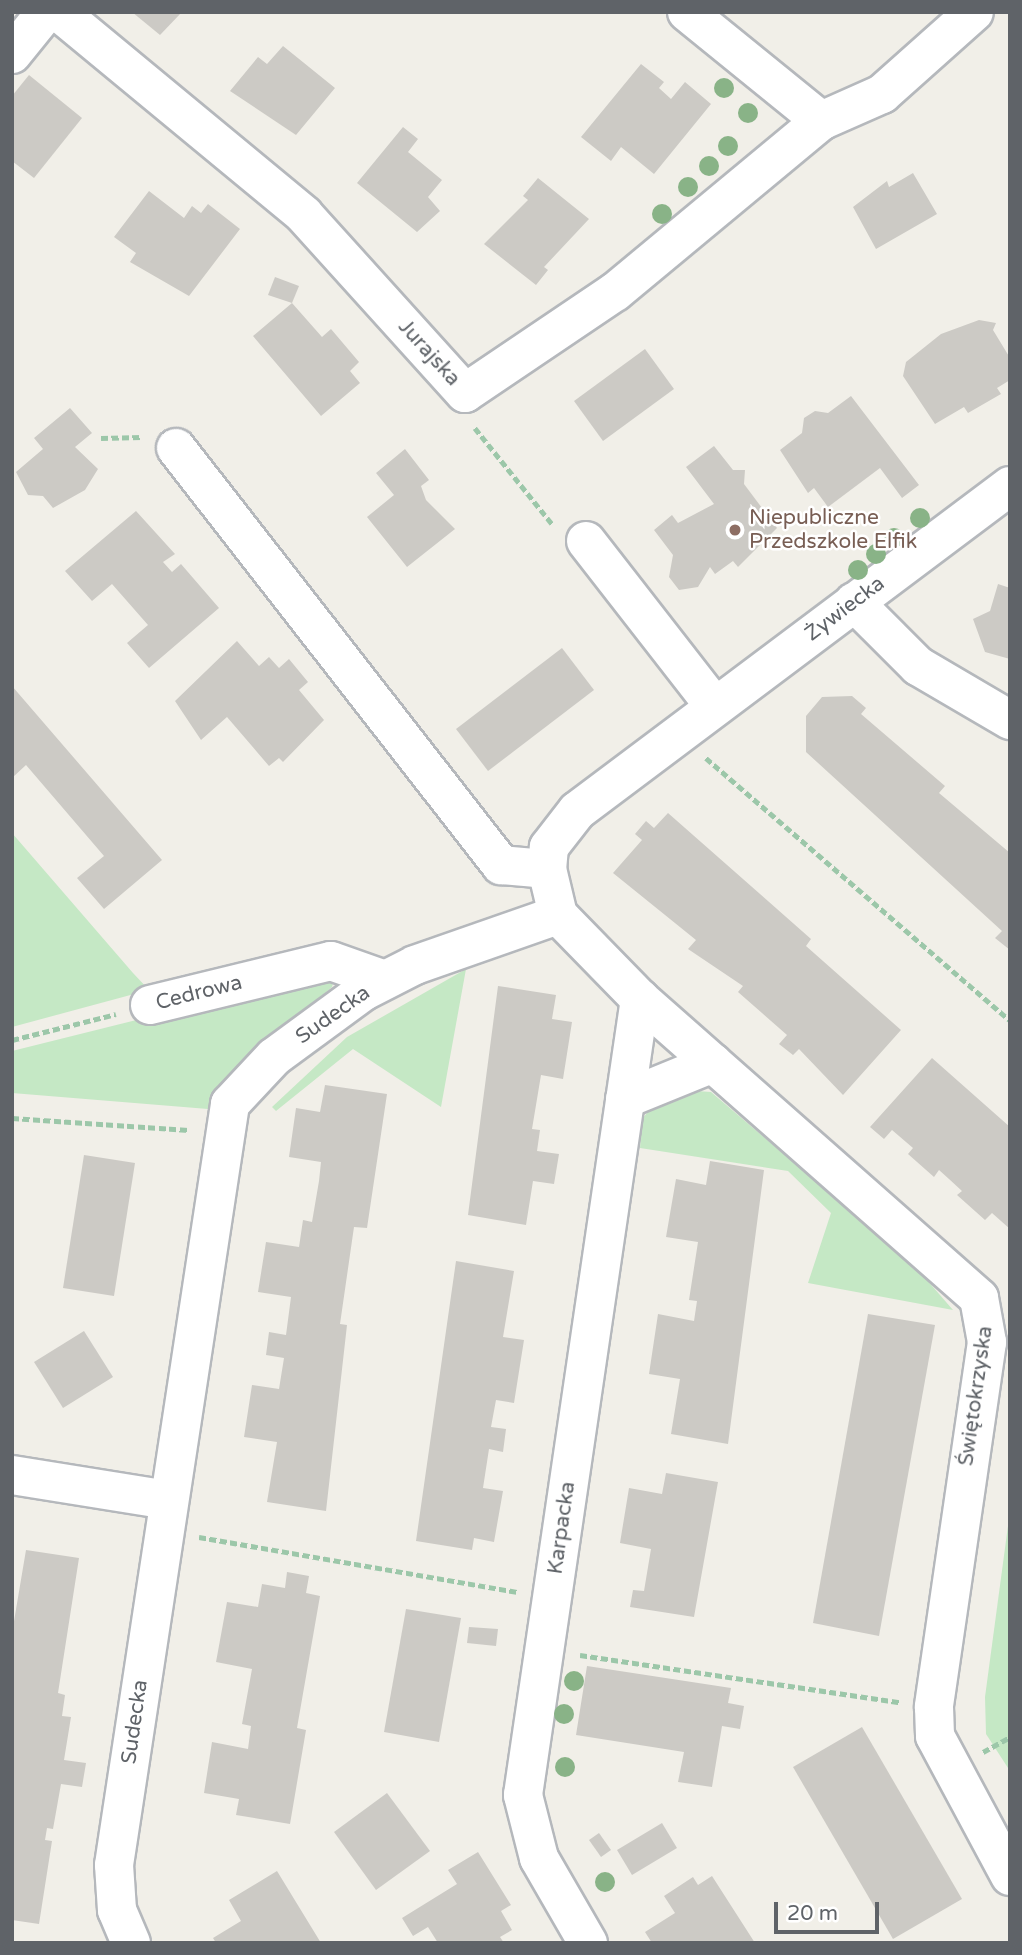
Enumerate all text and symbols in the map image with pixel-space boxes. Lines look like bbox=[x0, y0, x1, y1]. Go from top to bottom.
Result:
street label: Jurajska bbox=[393, 315, 465, 391]
place label: Niepubliczne Przedszkole Elfik bbox=[749, 505, 917, 555]
marker: Niepubliczne Przedszkole Elfik bbox=[727, 522, 743, 538]
street label: Żywiecka bbox=[800, 571, 890, 647]
street label: Cedrowa bbox=[153, 970, 245, 1016]
street label: Sudecka bbox=[291, 980, 375, 1050]
street label: Świętokrzyska bbox=[954, 1324, 998, 1468]
street label: Karpacka bbox=[543, 1480, 581, 1576]
street label: Sudecka bbox=[117, 1678, 153, 1766]
scale bar bbox=[777, 1888, 882, 1932]
text: 20 m bbox=[787, 1901, 838, 1926]

